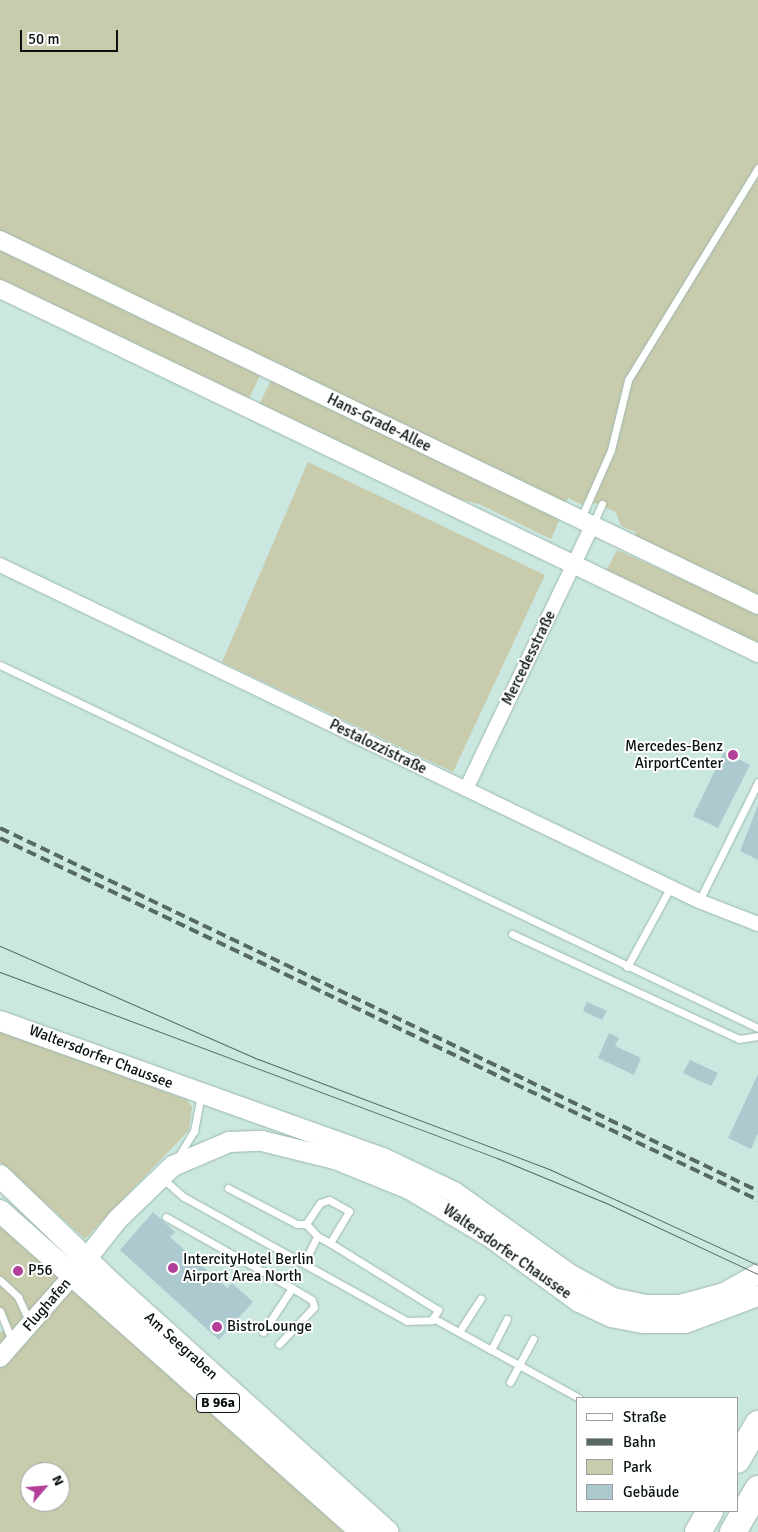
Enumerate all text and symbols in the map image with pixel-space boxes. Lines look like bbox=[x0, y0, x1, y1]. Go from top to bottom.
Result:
scale bar bbox=[22, 20, 120, 52]
text: 50 m bbox=[28, 30, 59, 48]
street label: Hans-Grade-Allee bbox=[324, 390, 434, 456]
street label: Mercedesstraße bbox=[498, 608, 560, 708]
street label: Pestalozzistraße bbox=[326, 716, 430, 778]
place label: Mercedes-Benz AirportCenter bbox=[625, 737, 723, 772]
marker: Mercedes-Benz AirportCenter bbox=[727, 749, 739, 761]
street label: Waltersdorfer Chaussee bbox=[26, 1021, 176, 1093]
street label: Waltersdorfer Chaussee bbox=[439, 1201, 575, 1303]
place label: IntercityHotel Berlin Airport Area North bbox=[183, 1250, 314, 1285]
place label: P56 bbox=[28, 1262, 53, 1280]
marker: IntercityHotel Berlin Airport Area North bbox=[167, 1262, 179, 1274]
marker: P56 bbox=[12, 1265, 24, 1277]
street label: Flughafen bbox=[19, 1275, 75, 1335]
street label: Am Seegraben bbox=[141, 1308, 221, 1384]
place label: BistroLounge bbox=[227, 1318, 312, 1336]
marker: BistroLounge bbox=[211, 1321, 223, 1333]
road number: B 96a bbox=[196, 1392, 240, 1415]
legend bbox=[576, 1397, 738, 1512]
text: Straße bbox=[623, 1408, 667, 1426]
text: Bahn bbox=[623, 1433, 656, 1451]
text: Park bbox=[623, 1458, 652, 1476]
north arrow bbox=[20, 1462, 70, 1512]
text: N bbox=[48, 1472, 68, 1489]
text: Gebäude bbox=[623, 1483, 679, 1501]

